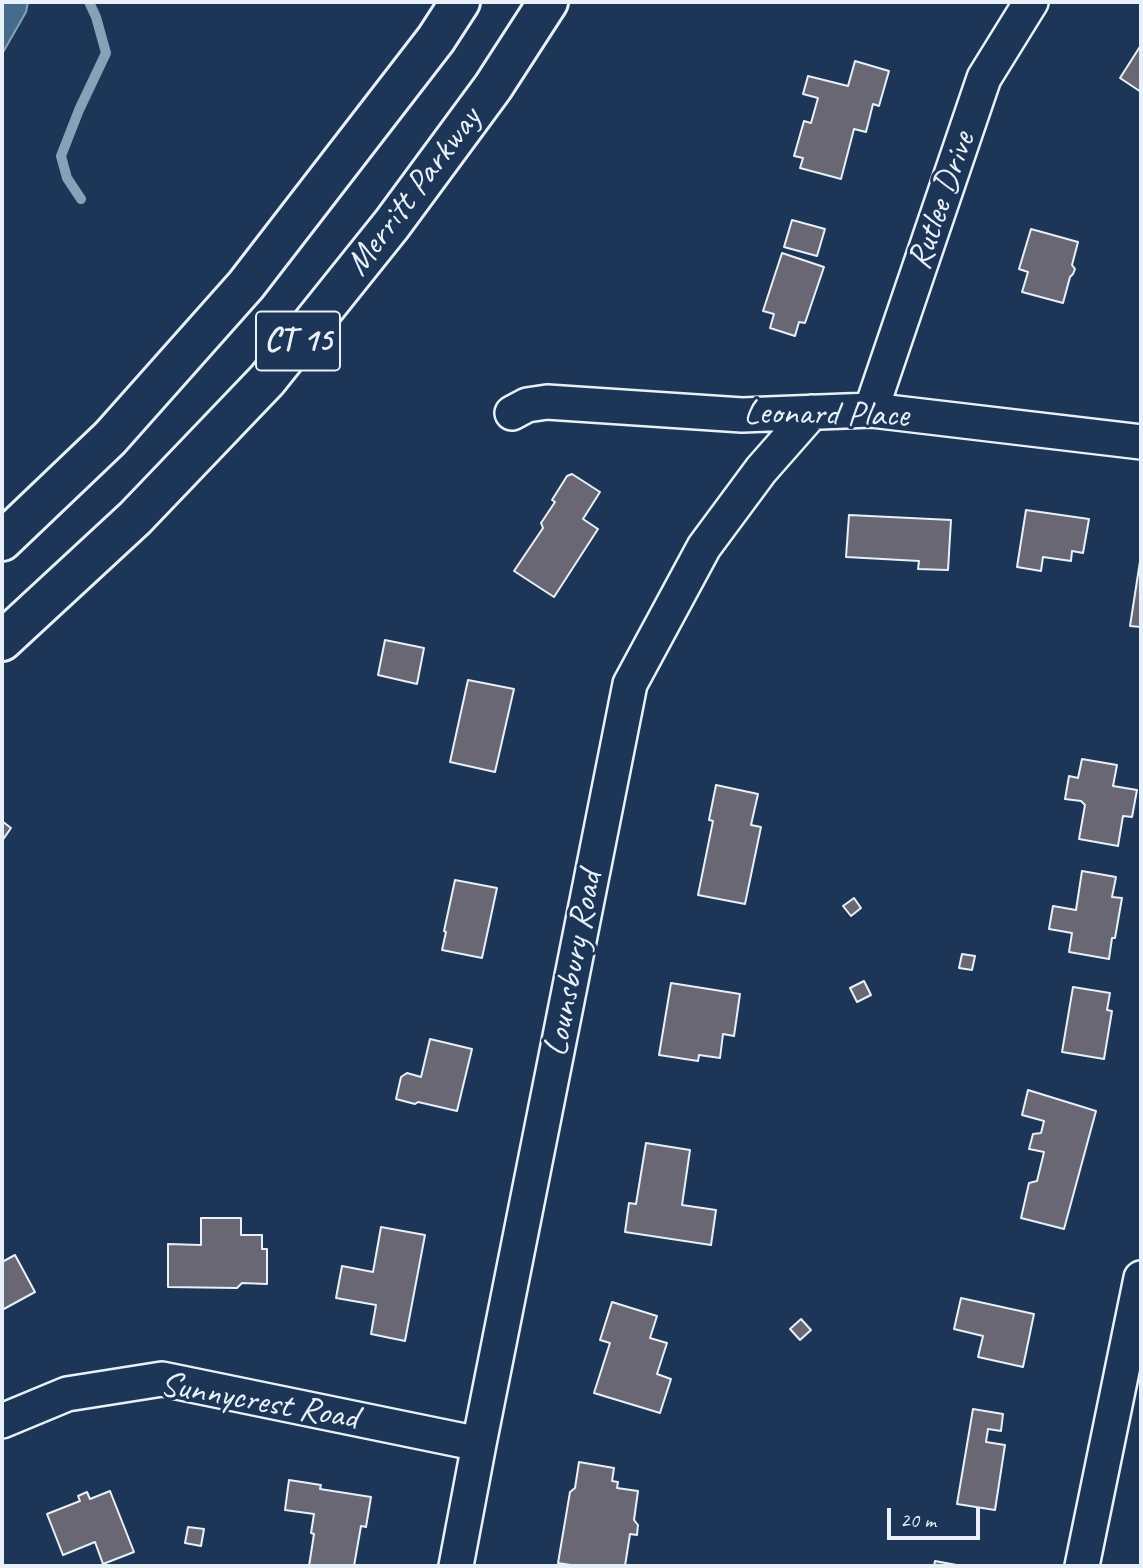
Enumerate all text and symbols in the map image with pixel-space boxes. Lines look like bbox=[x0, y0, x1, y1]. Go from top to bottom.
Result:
street label: Merritt Parkway bbox=[337, 100, 491, 284]
street label: Rutlee Drive bbox=[899, 127, 985, 275]
road number: CT 15 bbox=[256, 312, 340, 370]
street label: Leonard Place bbox=[743, 393, 909, 437]
street label: Lounsbury Road bbox=[535, 868, 613, 1060]
street label: Sunnycrest Road bbox=[157, 1364, 361, 1440]
scale bar bbox=[891, 1494, 984, 1538]
text: 20 m bbox=[900, 1507, 936, 1533]

